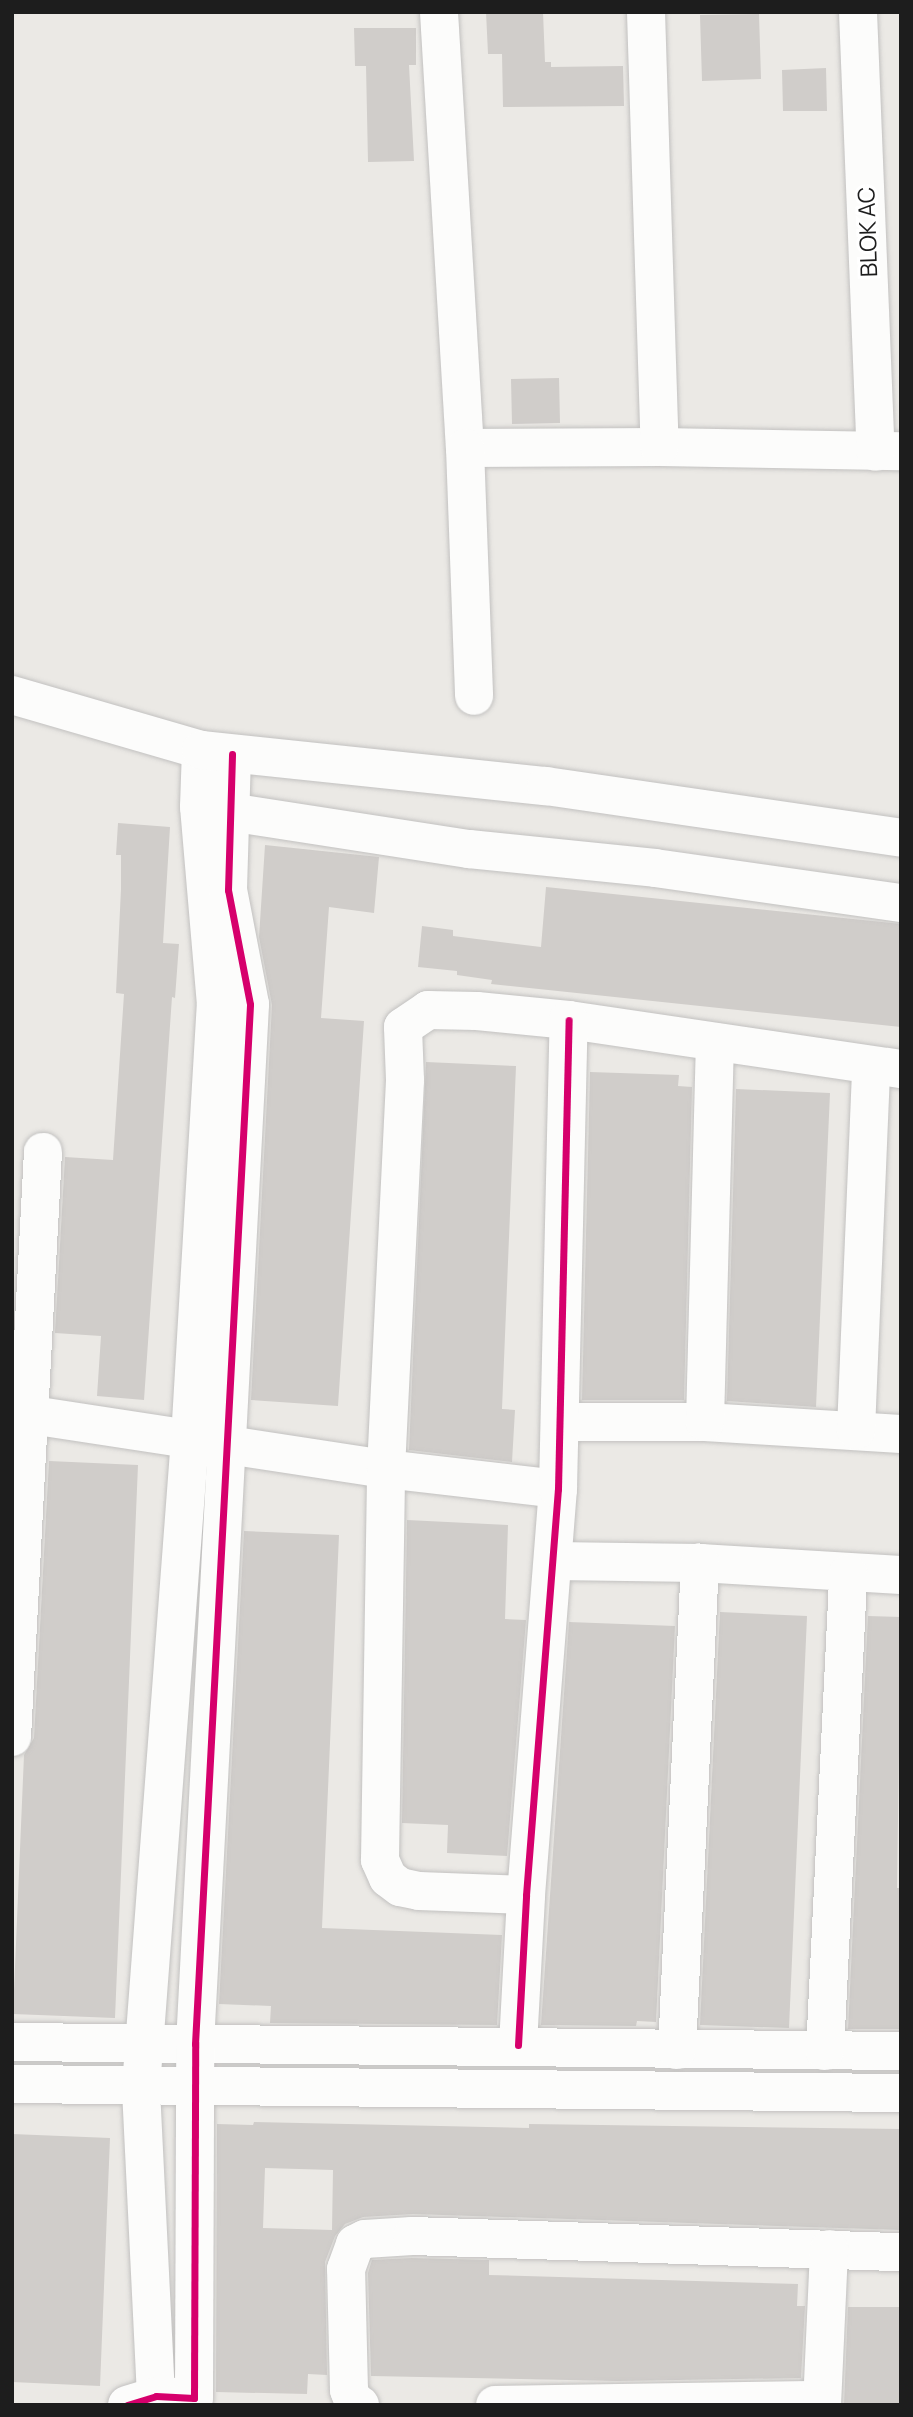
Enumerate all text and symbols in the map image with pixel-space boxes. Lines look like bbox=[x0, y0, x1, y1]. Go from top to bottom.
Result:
street label: BLOK AC bbox=[852, 186, 882, 278]

